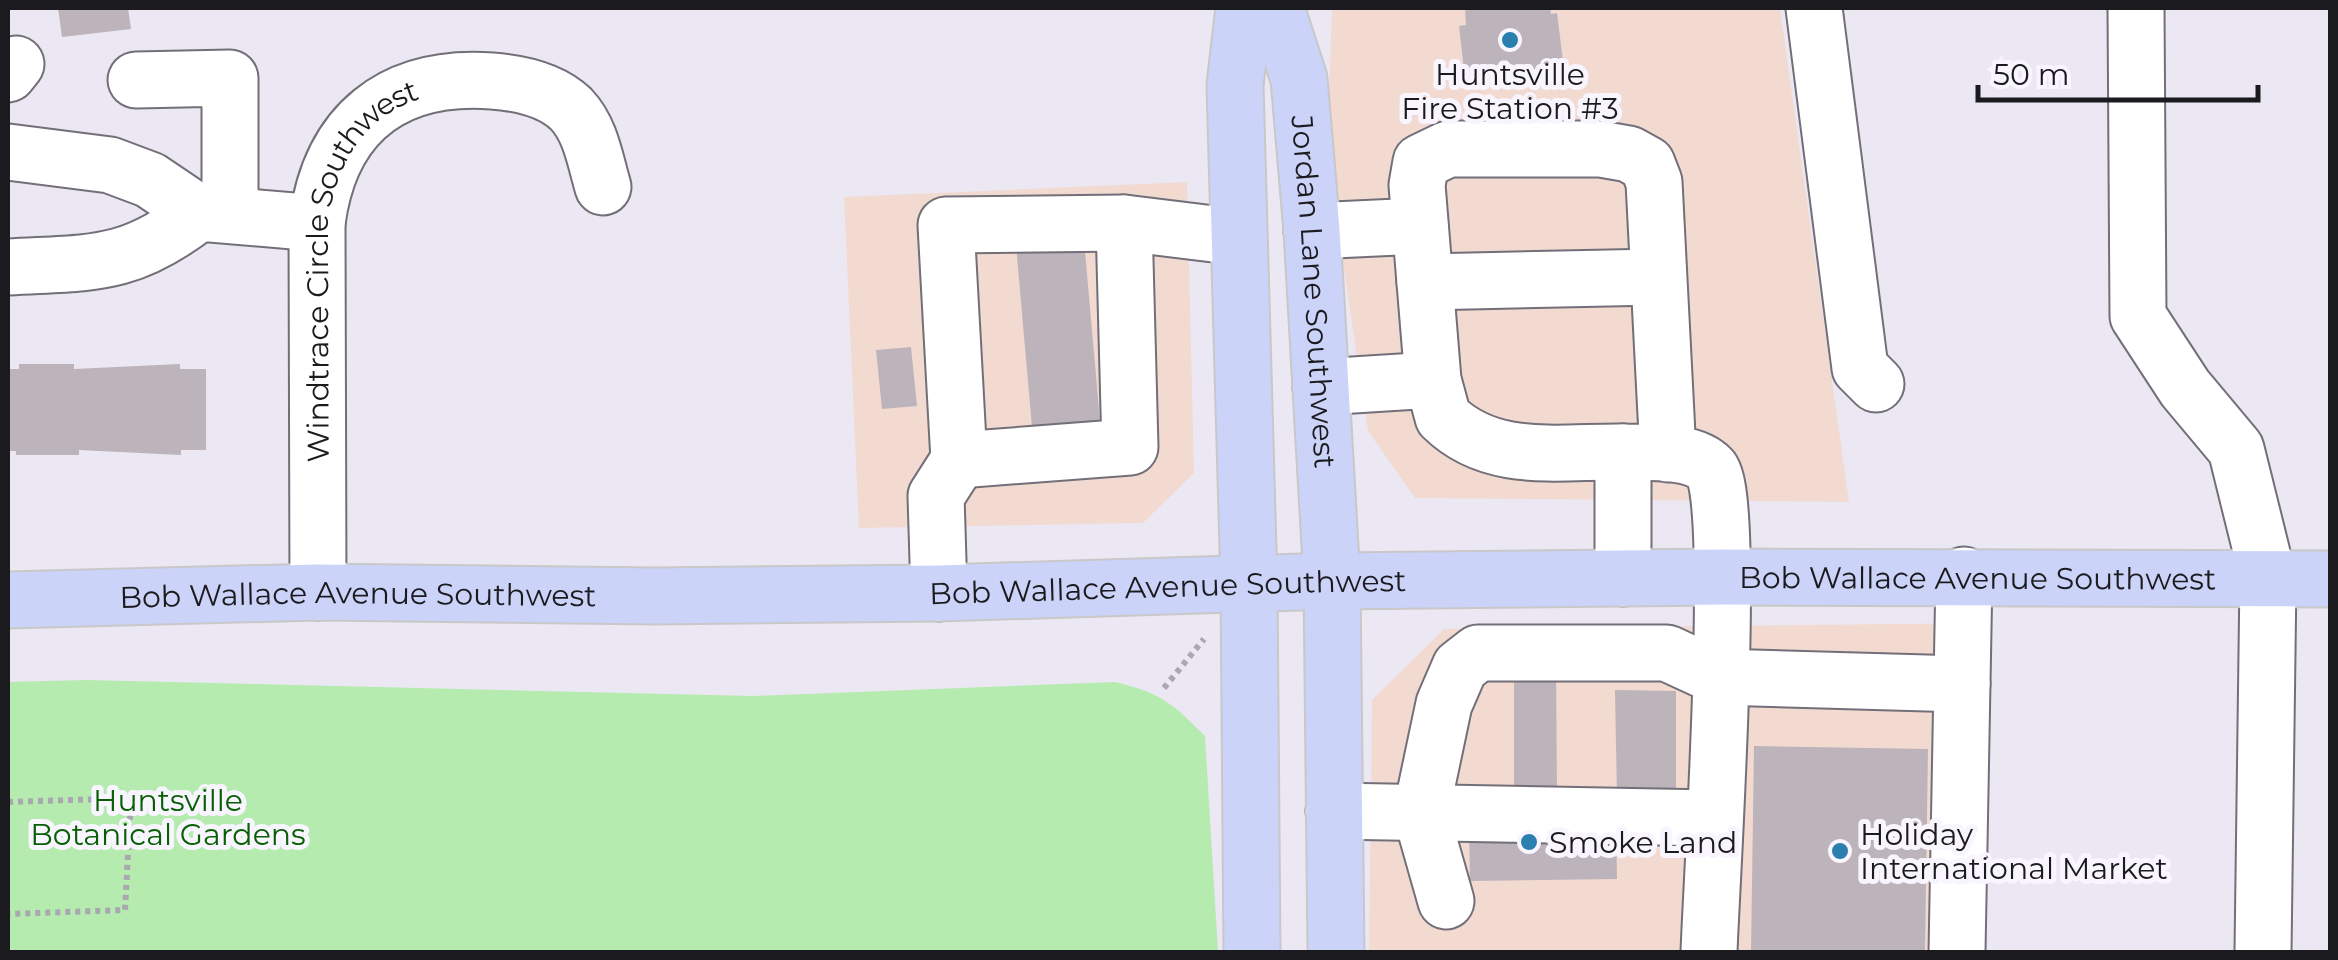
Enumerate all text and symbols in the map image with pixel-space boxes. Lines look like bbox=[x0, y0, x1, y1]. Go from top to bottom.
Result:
marker: Huntsville Fire Station #3 bbox=[1499, 29, 1521, 51]
scale bar bbox=[1978, 40, 2258, 102]
place label: Huntsville Fire Station #3 bbox=[1401, 56, 1619, 127]
text: 50 m bbox=[1993, 56, 2070, 93]
street label: Windtrace Circle Southwest bbox=[298, 71, 423, 462]
street label: Jordan Lane Southwest bbox=[1284, 113, 1344, 469]
street label: Bob Wallace Avenue Southwest bbox=[1739, 559, 2216, 597]
street label: Bob Wallace Avenue Southwest bbox=[929, 562, 1406, 612]
street label: Bob Wallace Avenue Southwest bbox=[119, 573, 597, 616]
park label: Huntsville Botanical Gardens bbox=[30, 782, 306, 853]
place label: Holiday International Market bbox=[1860, 816, 2168, 887]
place label: Smoke Land bbox=[1549, 824, 1737, 861]
marker: Smoke Land bbox=[1518, 831, 1540, 853]
marker: Holiday International Market bbox=[1829, 840, 1851, 862]

